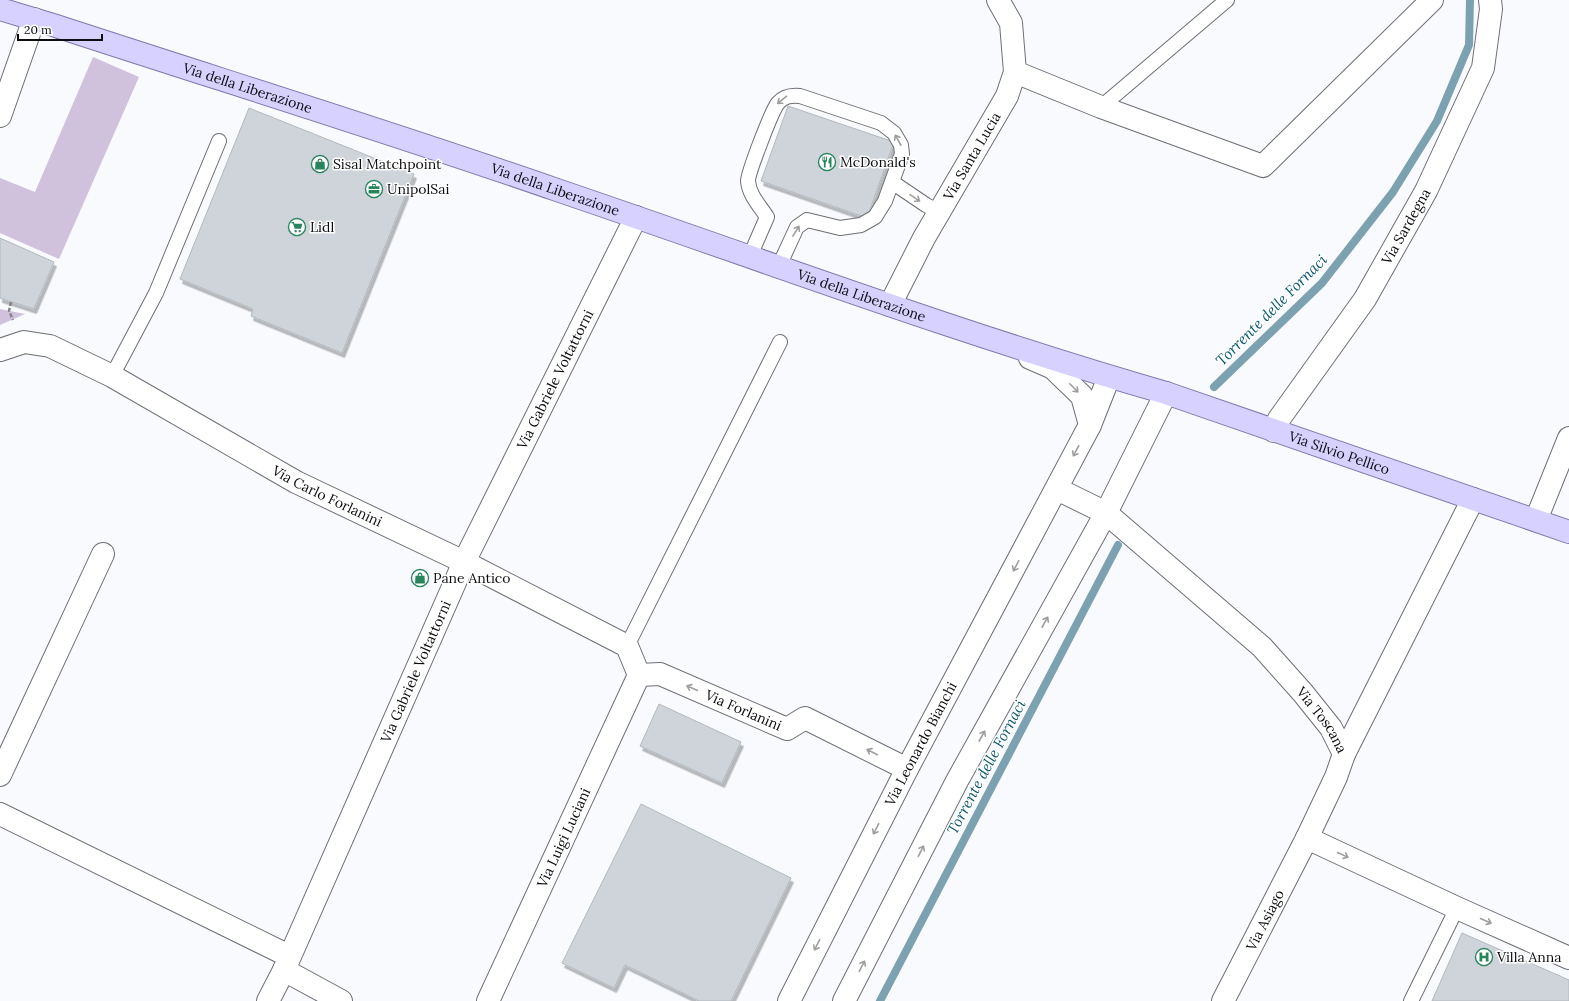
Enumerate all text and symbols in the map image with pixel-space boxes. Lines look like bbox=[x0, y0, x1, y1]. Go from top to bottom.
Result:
scale bar bbox=[18, 16, 102, 42]
text: 20 m bbox=[24, 22, 52, 37]
street label: Via della Liberazione bbox=[180, 58, 315, 117]
one-way arrow bbox=[776, 96, 787, 105]
street label: Via Santa Lucia bbox=[939, 109, 1005, 204]
one-way arrow bbox=[894, 134, 901, 146]
restaurant icon: McDonald's bbox=[817, 152, 837, 172]
place label: McDonald's bbox=[840, 153, 916, 171]
shop icon: Sisal Matchpoint bbox=[310, 154, 330, 174]
place label: Sisal Matchpoint bbox=[333, 155, 442, 173]
street label: Via della Liberazione bbox=[488, 159, 622, 220]
office icon: UnipolSai bbox=[364, 179, 384, 199]
place label: UnipolSai bbox=[387, 180, 449, 198]
street label: Via Sardegna bbox=[1377, 185, 1435, 268]
one-way arrow bbox=[910, 194, 921, 202]
supermarket icon: Lidl bbox=[287, 217, 307, 237]
place label: Lidl bbox=[310, 218, 334, 236]
one-way arrow bbox=[792, 226, 800, 237]
water label: Torrente delle Fornaci bbox=[1211, 250, 1331, 370]
street label: Via della Liberazione bbox=[794, 265, 929, 326]
street label: Via Gabriele Voltattorni bbox=[512, 307, 597, 453]
one-way arrow bbox=[1069, 383, 1079, 393]
street label: Via Silvio Pellico bbox=[1286, 427, 1392, 478]
one-way arrow bbox=[1072, 445, 1080, 457]
street label: Via Carlo Forlanini bbox=[268, 461, 385, 531]
one-way arrow bbox=[1011, 560, 1019, 572]
shop icon: Pane Antico bbox=[410, 568, 430, 588]
place label: Pane Antico bbox=[433, 569, 510, 587]
street label: Via Gabriele Voltattorni bbox=[376, 598, 455, 746]
one-way arrow bbox=[1042, 616, 1049, 628]
street label: Via Leonardo Bianchi bbox=[880, 679, 961, 810]
street label: Via Toscana bbox=[1292, 682, 1351, 756]
one-way arrow bbox=[687, 684, 699, 691]
street label: Via Forlanini bbox=[702, 685, 784, 735]
water label: Torrente delle Fornaci bbox=[942, 696, 1030, 838]
one-way arrow bbox=[978, 730, 986, 742]
one-way arrow bbox=[866, 748, 878, 755]
street label: Via Luigi Luciani bbox=[532, 785, 594, 891]
one-way arrow bbox=[872, 823, 879, 835]
one-way arrow bbox=[918, 845, 925, 857]
one-way arrow bbox=[1336, 851, 1348, 859]
street label: Via Asiago bbox=[1242, 886, 1288, 954]
one-way arrow bbox=[1480, 918, 1492, 925]
one-way arrow bbox=[813, 939, 821, 951]
hospital icon: Villa Anna bbox=[1474, 947, 1494, 967]
place label: Villa Anna bbox=[1496, 948, 1561, 966]
one-way arrow bbox=[858, 961, 866, 973]

